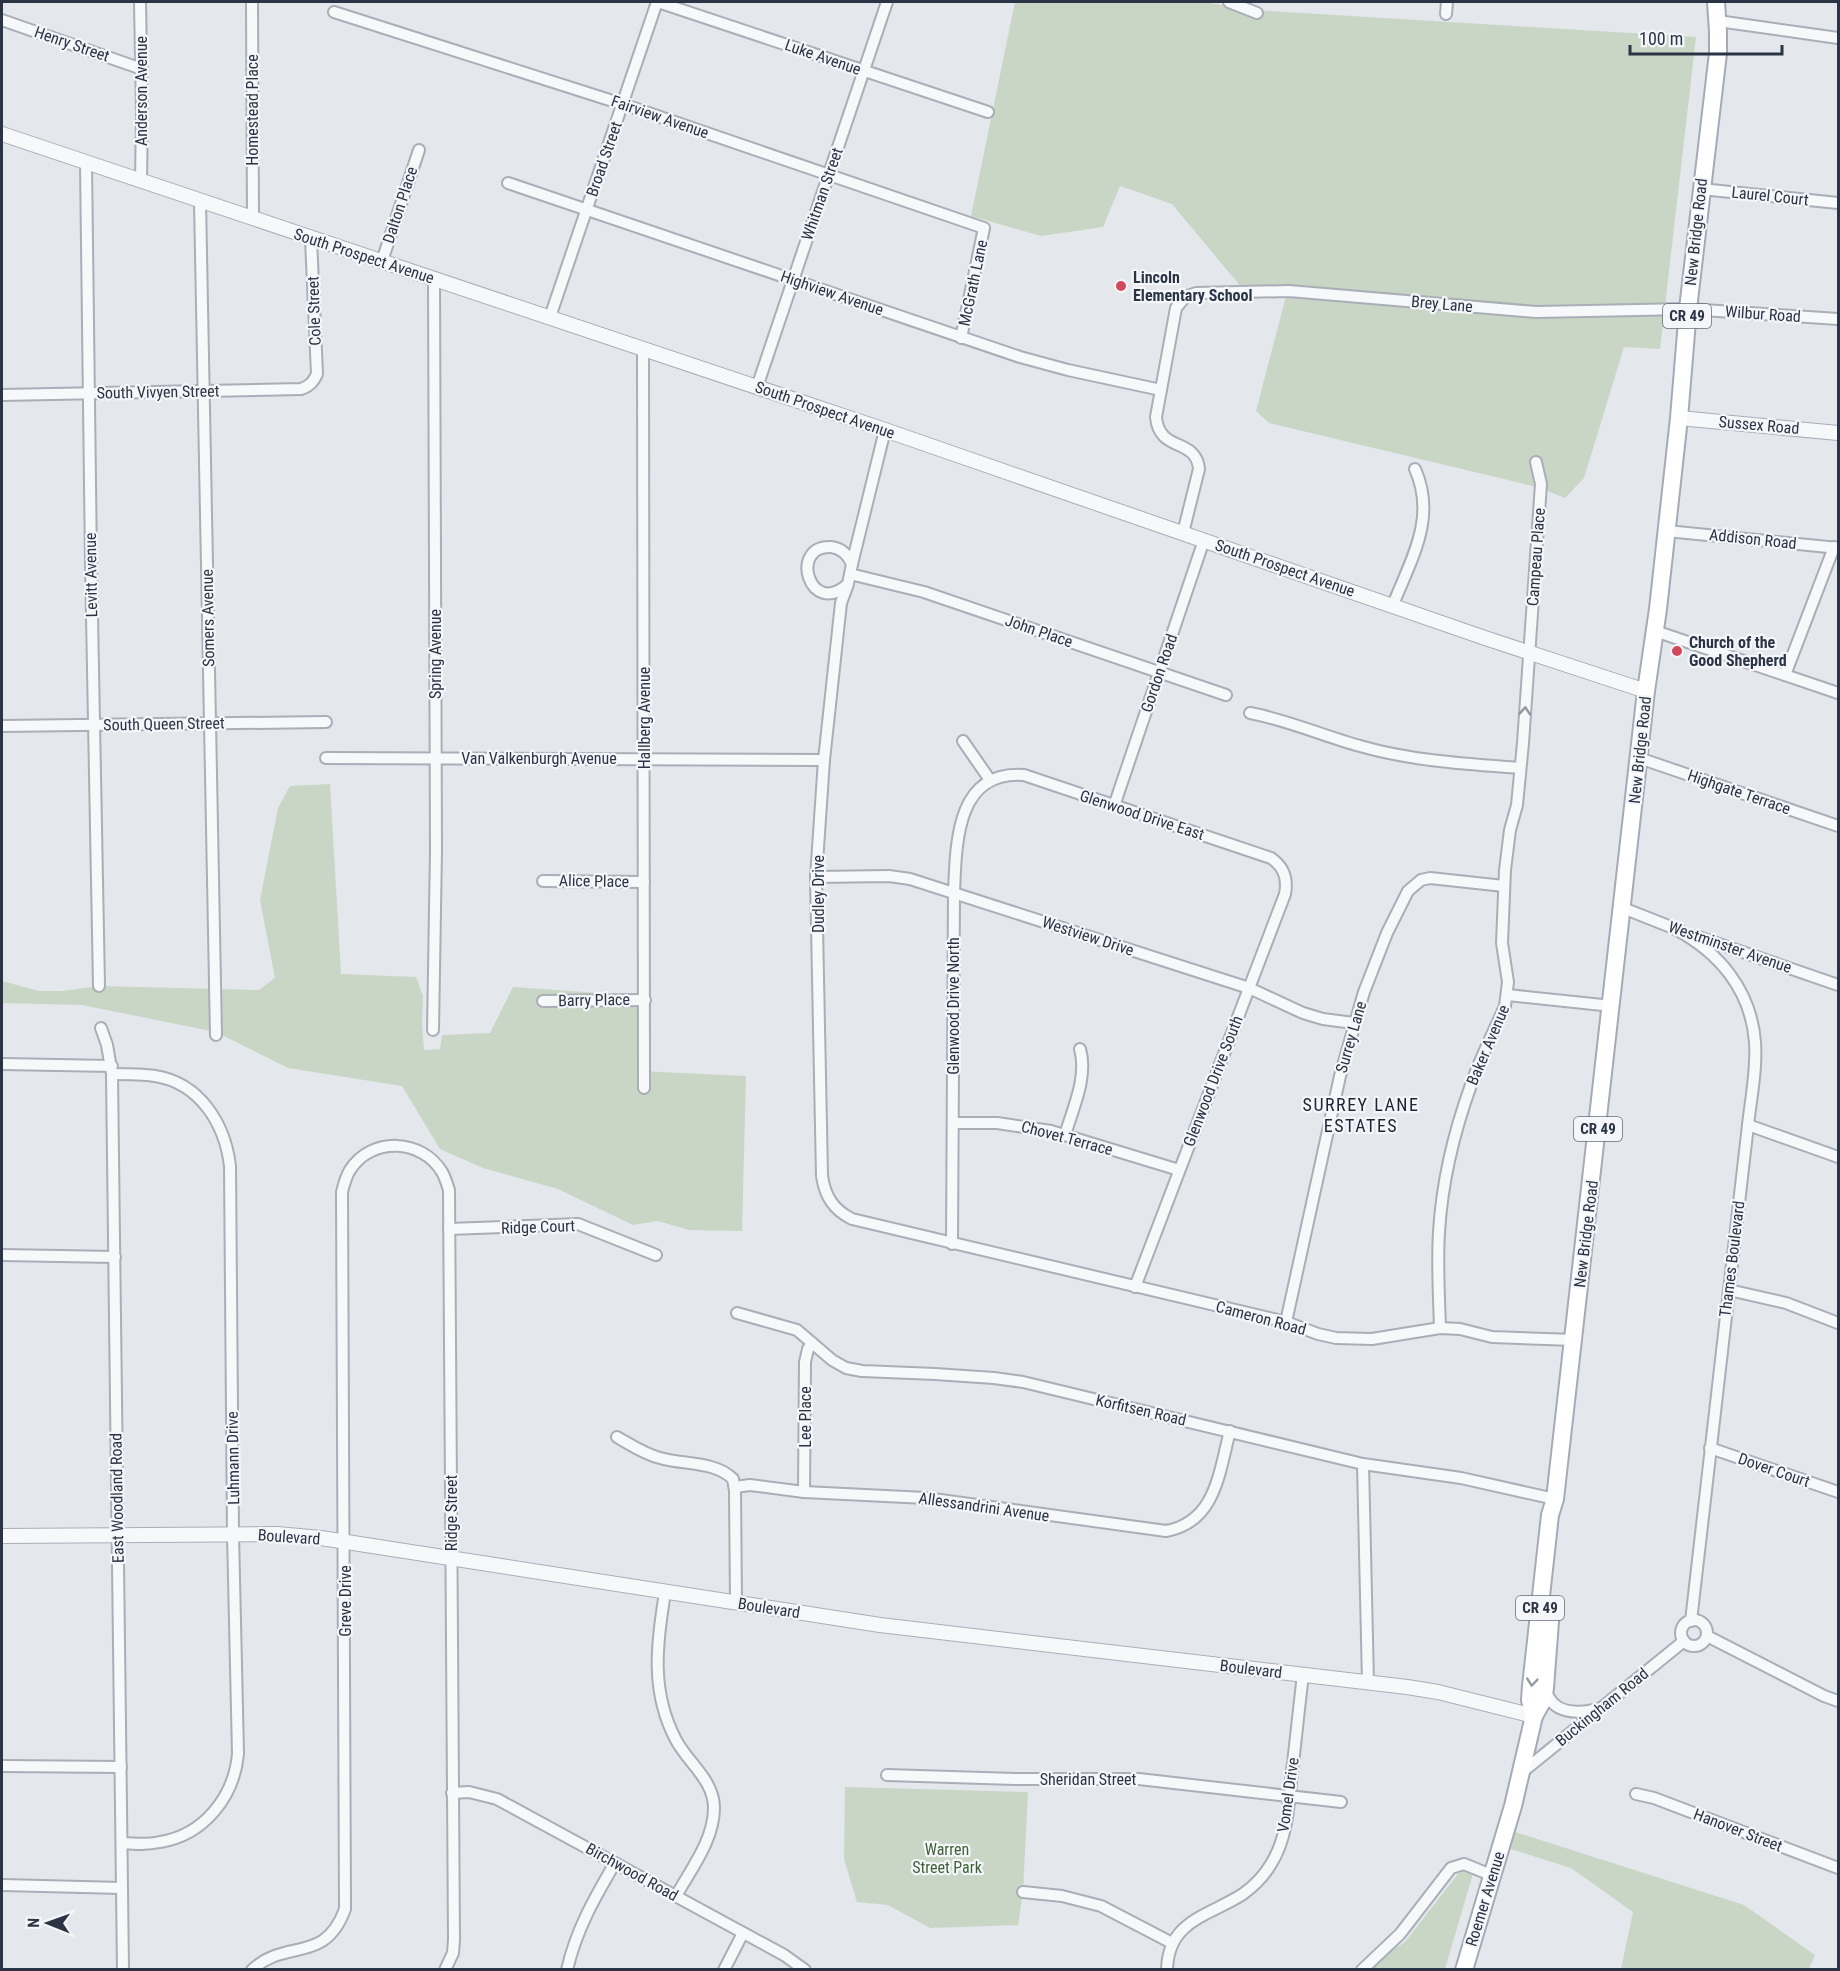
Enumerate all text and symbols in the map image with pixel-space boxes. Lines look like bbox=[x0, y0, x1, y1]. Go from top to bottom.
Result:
scale bar bbox=[1630, 18, 1782, 56]
street label: Henry Street bbox=[32, 22, 112, 66]
text: 100 m bbox=[1639, 28, 1683, 49]
street label: Luke Avenue bbox=[782, 35, 864, 79]
street label: Anderson Avenue bbox=[132, 36, 151, 146]
street label: Homestead Place bbox=[243, 54, 262, 166]
street label: Fairview Avenue bbox=[609, 91, 711, 143]
street label: Broad Street bbox=[582, 119, 626, 199]
street label: Whitman Street bbox=[797, 145, 847, 243]
street label: Dalton Place bbox=[379, 164, 421, 246]
street label: New Bridge Road bbox=[1681, 177, 1711, 287]
street label: Laurel Court bbox=[1731, 183, 1810, 210]
street label: South Prospect Avenue bbox=[291, 224, 437, 288]
street label: McGrath Lane bbox=[955, 238, 991, 328]
street label: Highview Avenue bbox=[778, 267, 886, 319]
place label: Lincoln Elementary School bbox=[1133, 268, 1252, 305]
street label: Cole Street bbox=[303, 276, 325, 346]
marker: Lincoln Elementary School bbox=[1114, 279, 1128, 293]
street label: Brey Lane bbox=[1410, 292, 1474, 316]
street label: Wilbur Road bbox=[1725, 302, 1801, 326]
road number: CR 49 bbox=[1663, 304, 1711, 328]
street label: South Prospect Avenue bbox=[753, 377, 897, 443]
street label: South Vivyen Street bbox=[97, 381, 220, 403]
street label: Sussex Road bbox=[1718, 412, 1800, 438]
street label: Campeau Place bbox=[1523, 507, 1549, 607]
street label: Addison Road bbox=[1708, 525, 1798, 553]
street label: Levitt Avenue bbox=[81, 532, 101, 618]
street label: South Prospect Avenue bbox=[1213, 535, 1357, 601]
street label: Somers Avenue bbox=[198, 569, 218, 667]
street label: Spring Avenue bbox=[426, 609, 445, 699]
street label: John Place bbox=[1003, 611, 1075, 651]
street label: Gordon Road bbox=[1137, 631, 1181, 715]
place label: Church of the Good Shepherd bbox=[1689, 633, 1787, 670]
marker: Church of the Good Shepherd bbox=[1670, 644, 1684, 658]
street label: Hallberg Avenue bbox=[635, 667, 654, 769]
street label: New Bridge Road bbox=[1625, 695, 1655, 805]
one-way arrow bbox=[1518, 706, 1531, 715]
street label: South Queen Street bbox=[103, 713, 225, 735]
street label: Van Valkenburgh Avenue bbox=[461, 749, 617, 768]
street label: Highgate Terrace bbox=[1685, 766, 1793, 818]
street label: Glenwood Drive East bbox=[1077, 786, 1207, 844]
street label: Dudley Drive bbox=[809, 855, 828, 933]
street label: Alice Place bbox=[559, 871, 629, 891]
street label: Westview Drive bbox=[1040, 912, 1136, 960]
street label: Westminster Avenue bbox=[1666, 917, 1794, 977]
street label: Glenwood Drive North bbox=[944, 937, 963, 1075]
street label: Barry Place bbox=[558, 990, 630, 1010]
street label: Surrey Lane bbox=[1332, 999, 1370, 1075]
street label: Baker Avenue bbox=[1463, 1002, 1513, 1088]
street label: Glenwood Drive South bbox=[1179, 1013, 1247, 1149]
district label: SURREY LANE ESTATES bbox=[1303, 1094, 1419, 1136]
street label: Chovet Terrace bbox=[1019, 1117, 1115, 1159]
road number: CR 49 bbox=[1574, 1117, 1622, 1141]
street label: New Bridge Road bbox=[1570, 1179, 1602, 1289]
street label: Thames Boulevard bbox=[1715, 1200, 1749, 1318]
street label: Ridge Court bbox=[501, 1216, 576, 1238]
street label: Cameron Road bbox=[1214, 1297, 1308, 1339]
street label: Lee Place bbox=[796, 1386, 815, 1448]
street label: Korfitsen Road bbox=[1094, 1390, 1188, 1430]
street label: Luhmann Drive bbox=[223, 1411, 243, 1505]
street label: East Woodland Road bbox=[106, 1433, 128, 1563]
street label: Dover Court bbox=[1736, 1449, 1813, 1491]
street label: Ridge Street bbox=[442, 1474, 461, 1551]
street label: Allessandrini Avenue bbox=[917, 1488, 1051, 1526]
street label: Boulevard bbox=[257, 1525, 321, 1549]
street label: Greve Drive bbox=[336, 1565, 355, 1637]
street label: Boulevard bbox=[737, 1594, 801, 1622]
road number: CR 49 bbox=[1516, 1596, 1564, 1620]
street label: Boulevard bbox=[1219, 1656, 1283, 1682]
street label: Buckingham Road bbox=[1552, 1664, 1652, 1750]
one-way arrow bbox=[1526, 1677, 1539, 1687]
street label: Vomel Drive bbox=[1273, 1756, 1303, 1834]
street label: Sheridan Street bbox=[1040, 1770, 1137, 1789]
street label: Hanover Street bbox=[1691, 1804, 1785, 1856]
street label: Birchwood Road bbox=[583, 1839, 681, 1905]
park label: Warren Street Park bbox=[912, 1840, 983, 1877]
street label: Roemer Avenue bbox=[1462, 1849, 1508, 1949]
north arrow bbox=[18, 1893, 78, 1953]
text: N bbox=[24, 1918, 43, 1928]

